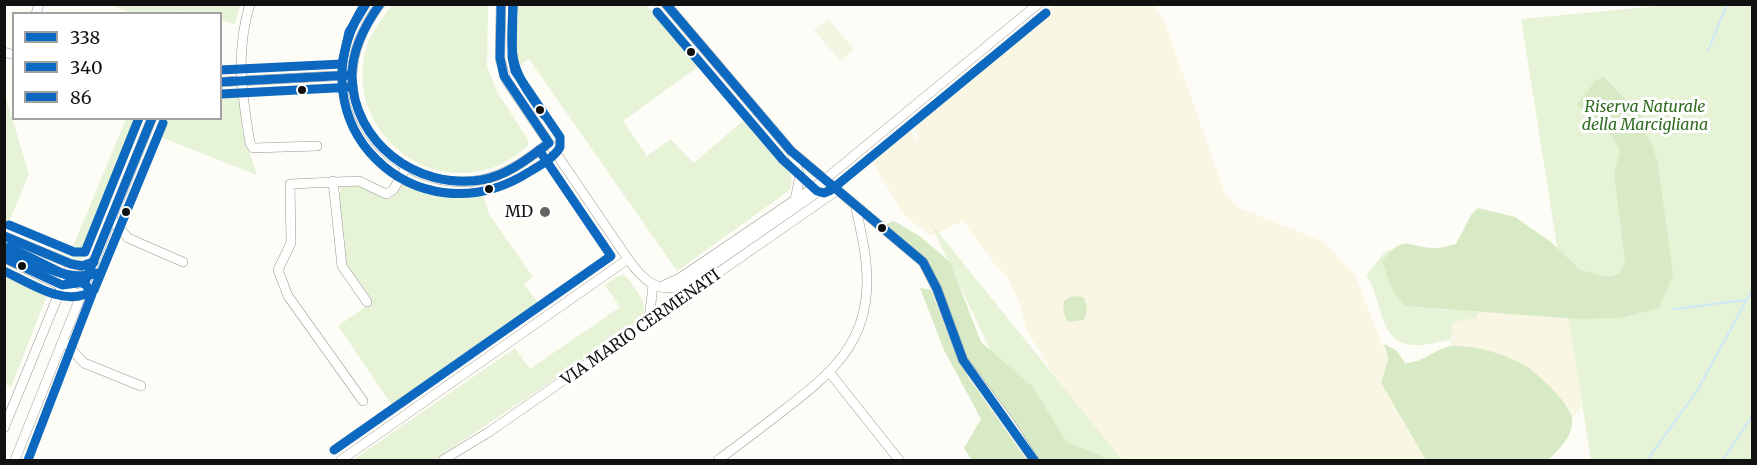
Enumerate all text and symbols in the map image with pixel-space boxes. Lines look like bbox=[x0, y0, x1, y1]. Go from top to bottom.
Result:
legend bbox=[12, 12, 222, 120]
text: 338 bbox=[70, 26, 100, 49]
unlabelled marker bbox=[685, 46, 697, 58]
text: 340 bbox=[70, 56, 103, 79]
unlabelled marker bbox=[296, 84, 308, 96]
text: 86 bbox=[70, 86, 92, 109]
park label: Riserva Naturale della Marcigliana bbox=[1582, 97, 1708, 135]
unlabelled marker bbox=[534, 104, 546, 116]
unlabelled marker bbox=[483, 183, 495, 195]
place label: MD bbox=[505, 202, 533, 222]
marker: MD bbox=[538, 205, 552, 219]
unlabelled marker bbox=[120, 206, 132, 218]
unlabelled marker bbox=[876, 222, 888, 234]
unlabelled marker bbox=[16, 260, 28, 272]
street label: VIA MARIO CERMENATI bbox=[558, 266, 724, 390]

